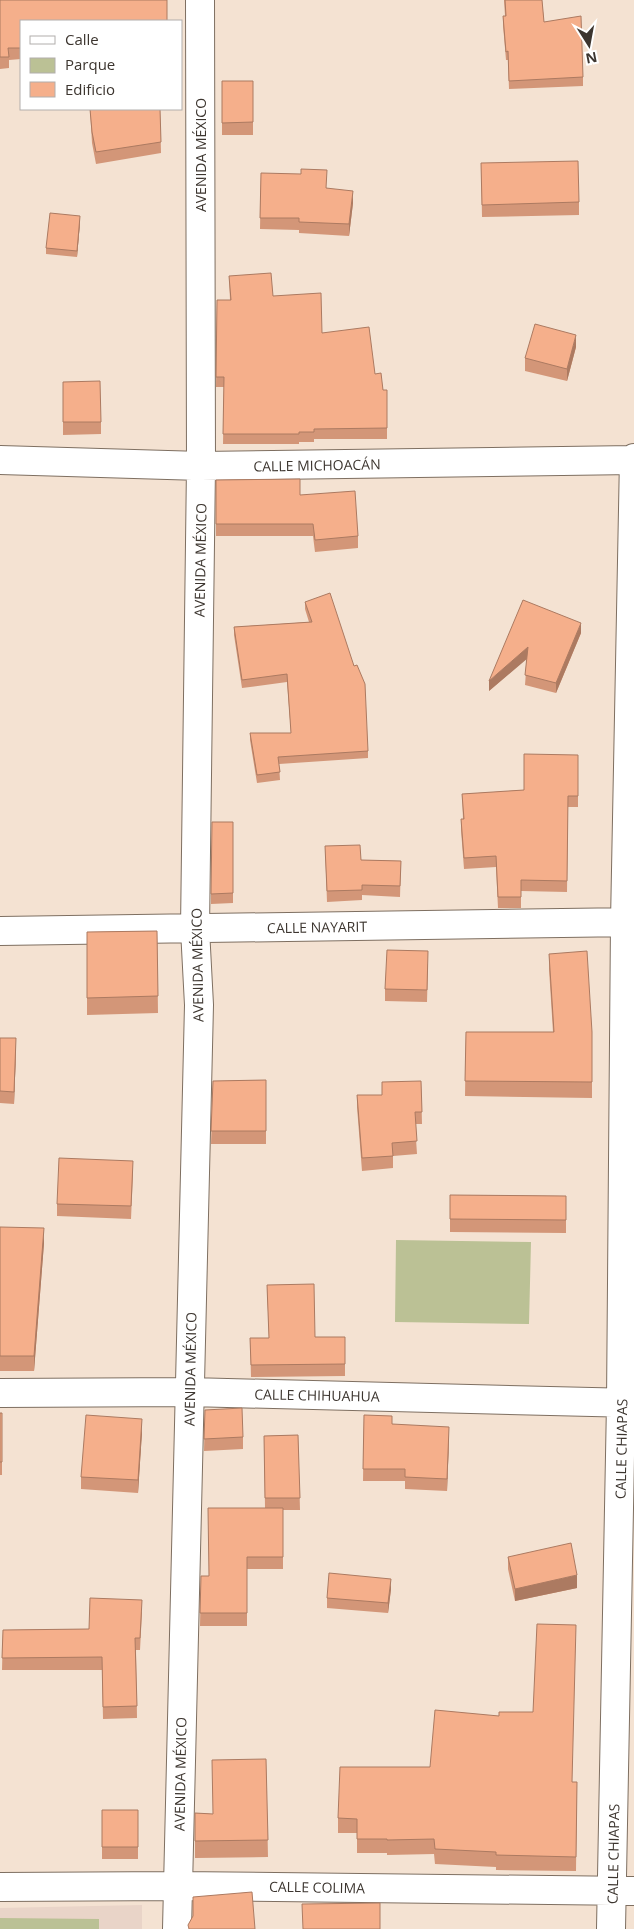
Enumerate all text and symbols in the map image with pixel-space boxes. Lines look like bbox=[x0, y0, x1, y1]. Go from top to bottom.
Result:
legend bbox=[20, 20, 182, 110]
north arrow bbox=[564, 20, 614, 70]
text: Calle bbox=[65, 29, 99, 49]
text: N bbox=[584, 48, 599, 69]
text: Parque bbox=[65, 54, 115, 74]
text: Edificio bbox=[65, 79, 115, 99]
street label: AVENIDA MÉXICO bbox=[191, 98, 210, 212]
street label: CALLE MICHOACÁN bbox=[253, 454, 381, 476]
street label: AVENIDA MÉXICO bbox=[190, 503, 210, 617]
street label: AVENIDA MÉXICO bbox=[187, 908, 207, 1022]
street label: CALLE NAYARIT bbox=[267, 917, 367, 937]
street label: AVENIDA MÉXICO bbox=[180, 1312, 200, 1426]
street label: CALLE CHIHUAHUA bbox=[254, 1384, 380, 1406]
street label: CALLE CHIAPAS bbox=[611, 1399, 631, 1499]
street label: AVENIDA MÉXICO bbox=[170, 1717, 190, 1831]
street label: CALLE CHIAPAS bbox=[603, 1804, 623, 1904]
street label: CALLE COLIMA bbox=[269, 1877, 365, 1897]

